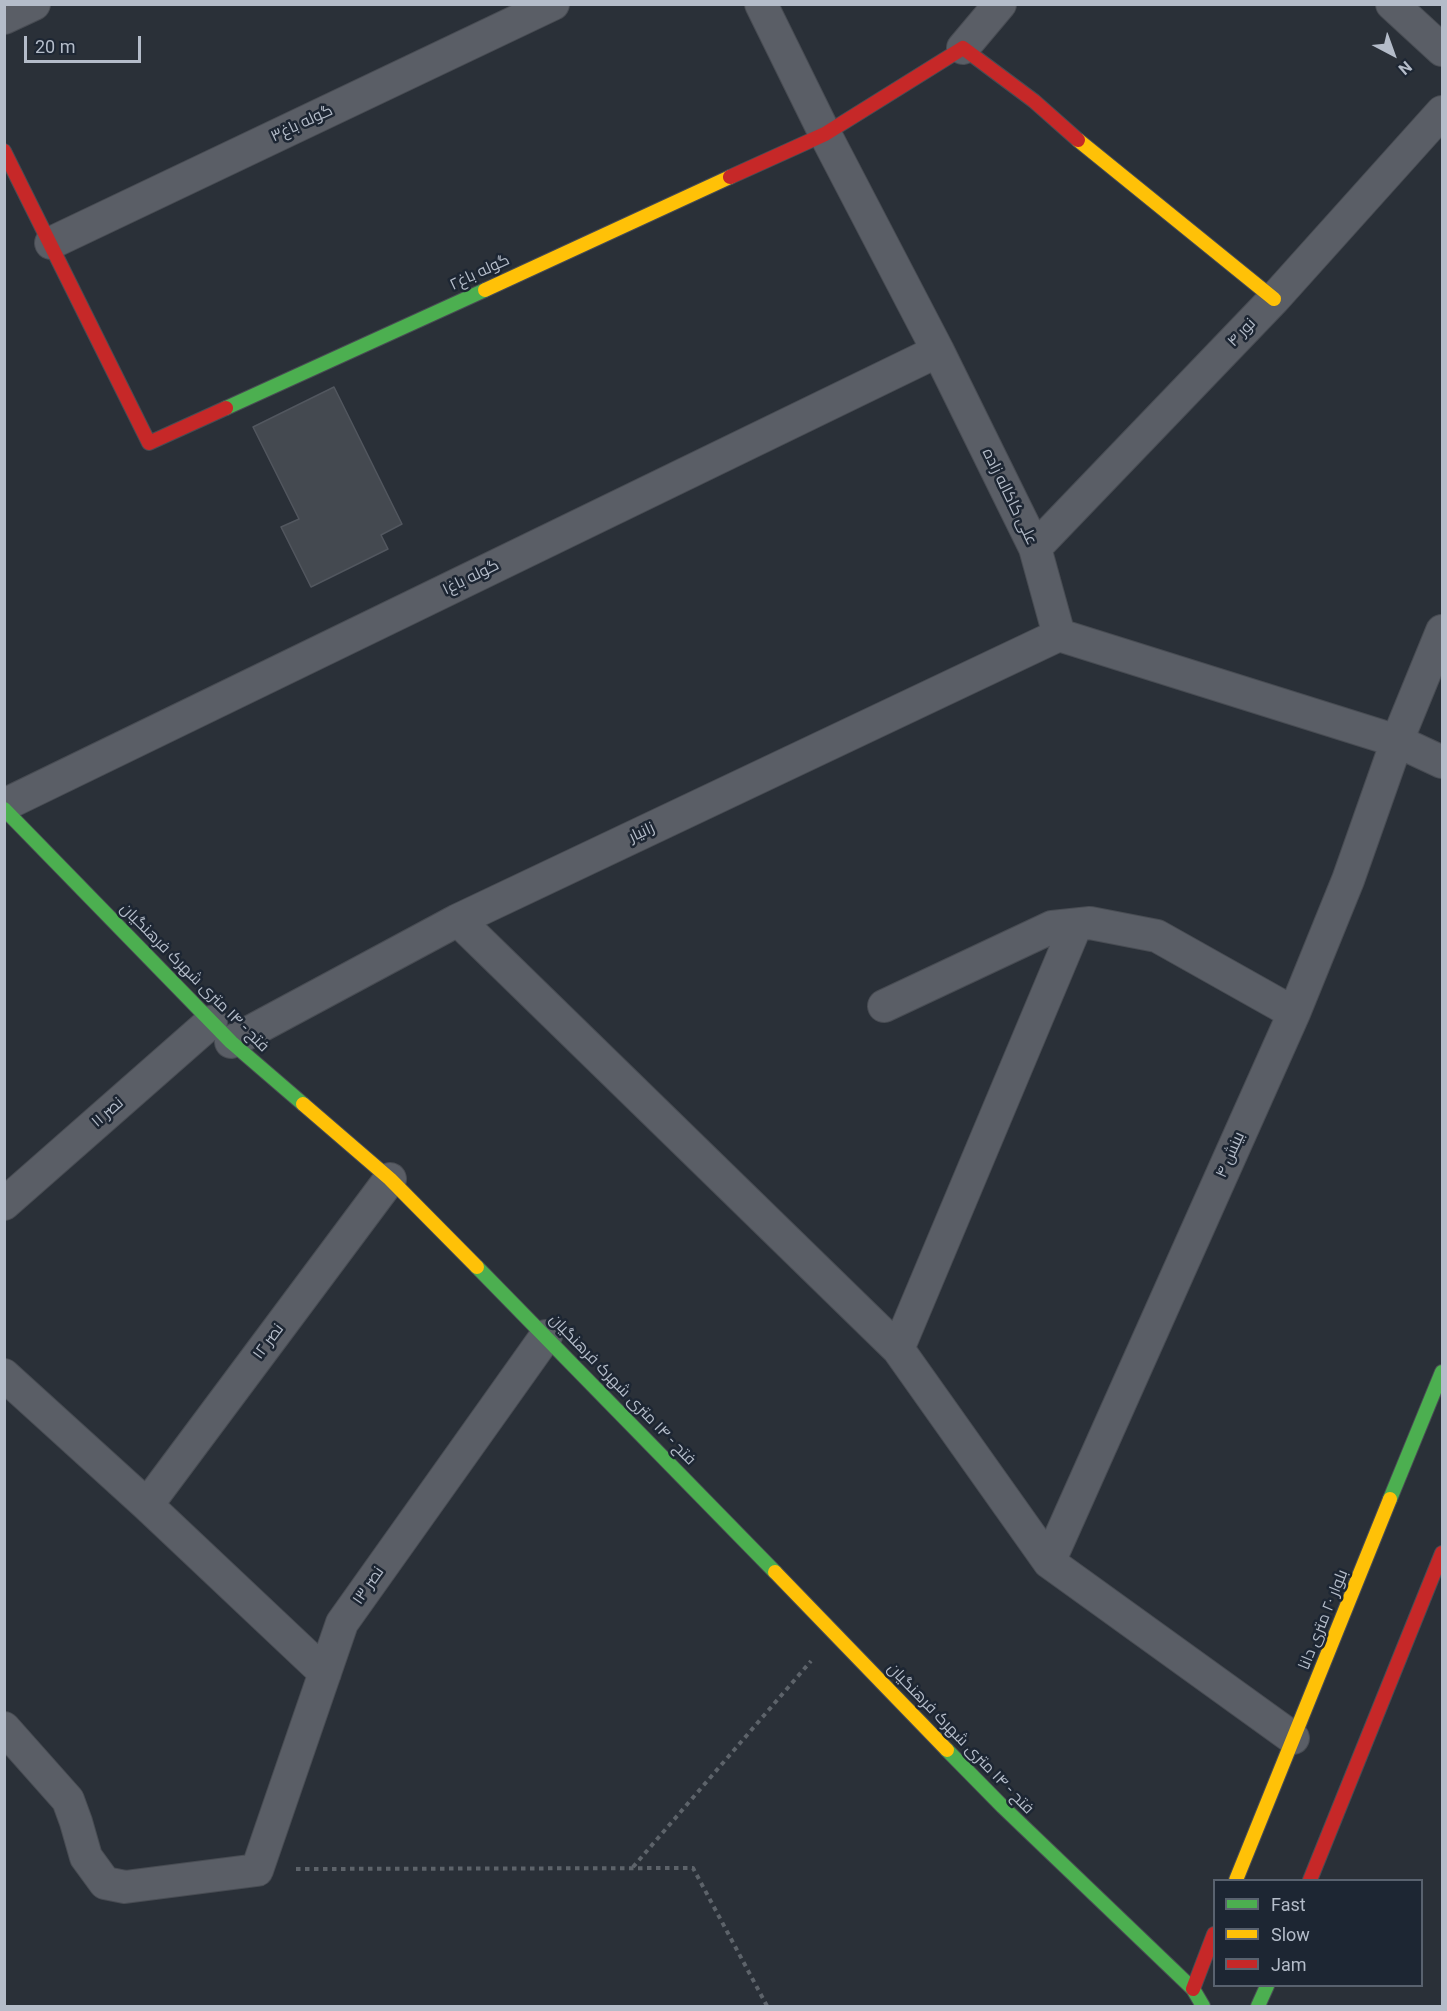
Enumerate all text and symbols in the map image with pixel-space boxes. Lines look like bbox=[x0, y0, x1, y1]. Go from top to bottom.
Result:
scale bar bbox=[27, 24, 144, 62]
north arrow bbox=[1363, 24, 1423, 84]
text: 20 m bbox=[35, 36, 75, 57]
text: N bbox=[1395, 57, 1416, 79]
street label: گوله باغ۳ bbox=[268, 101, 336, 147]
street label: گوله باغ۲ bbox=[447, 251, 513, 295]
street label: نور ۴ bbox=[1224, 315, 1260, 351]
street label: علی کاکاله زاده bbox=[977, 446, 1041, 548]
street label: گوله باغ۱ bbox=[440, 556, 502, 600]
street label: زانیار bbox=[626, 819, 658, 847]
street label: فتح - ۱۴ متری شهرک فرهنگیان bbox=[115, 899, 273, 1057]
street label: نصر ۱۱ bbox=[88, 1094, 128, 1132]
street label: بینش ۴ bbox=[1212, 1129, 1250, 1181]
street label: فتح - ۱۴ متری شهرک فرهنگیان bbox=[545, 1310, 699, 1470]
street label: نصر ۱۲ bbox=[249, 1320, 289, 1364]
street label: نصر ۱۳ bbox=[349, 1563, 389, 1609]
street label: بلوار ۲۰ متری دانا bbox=[1295, 1567, 1353, 1673]
street label: فتح - ۱۴ متری شهرک فرهنگیان bbox=[883, 1659, 1037, 1819]
legend bbox=[1213, 1879, 1423, 1987]
text: Fast bbox=[1271, 1894, 1306, 1915]
text: Slow bbox=[1271, 1924, 1310, 1945]
text: Jam bbox=[1271, 1954, 1307, 1975]

